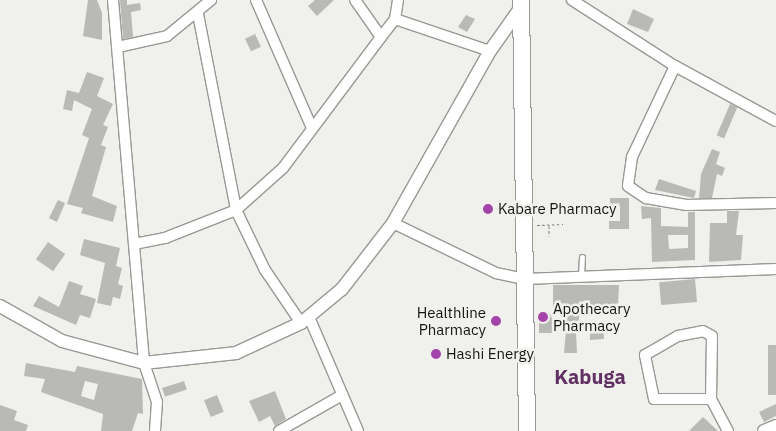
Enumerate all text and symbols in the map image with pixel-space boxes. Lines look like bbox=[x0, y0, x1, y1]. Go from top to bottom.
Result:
place label: Kabare Pharmacy bbox=[498, 200, 616, 218]
marker: Kabare Pharmacy bbox=[482, 203, 494, 215]
place label: Apothecary Pharmacy bbox=[553, 299, 630, 334]
place label: Healthline Pharmacy bbox=[417, 303, 486, 338]
marker: Apothecary Pharmacy bbox=[537, 311, 549, 323]
marker: Healthline Pharmacy bbox=[490, 315, 502, 327]
place label: Hashi Energy bbox=[446, 345, 534, 363]
marker: Hashi Energy bbox=[430, 348, 442, 360]
district label: Kabuga bbox=[554, 364, 626, 388]

